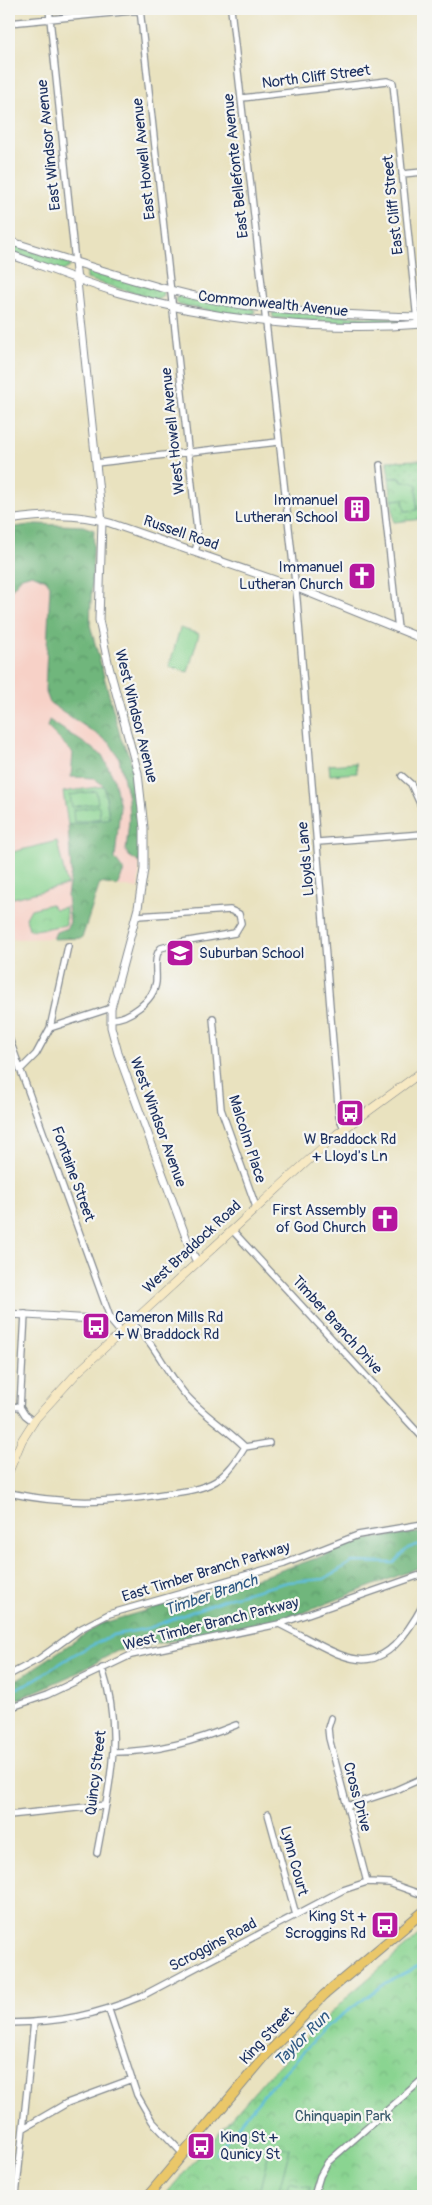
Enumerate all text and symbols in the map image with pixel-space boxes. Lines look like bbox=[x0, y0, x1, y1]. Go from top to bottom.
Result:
street label: North Cliff Street bbox=[261, 61, 372, 93]
street label: East Windsor Avenue bbox=[33, 78, 65, 211]
street label: East Bellefonte Avenue bbox=[219, 92, 253, 239]
street label: East Howell Avenue bbox=[128, 97, 160, 221]
street label: East Cliff Street bbox=[378, 153, 408, 256]
street label: Commonwealth Avenue bbox=[197, 287, 349, 321]
street label: West Howell Avenue bbox=[157, 366, 189, 495]
place label: Immanuel Lutheran School bbox=[235, 491, 338, 527]
building icon: Immanuel Lutheran School bbox=[342, 494, 372, 524]
street label: Russell Road bbox=[141, 511, 221, 555]
place label: Immanuel Lutheran Church bbox=[239, 558, 343, 594]
church icon: Immanuel Lutheran Church bbox=[347, 561, 377, 591]
street label: West Windsor Avenue bbox=[110, 647, 162, 785]
street label: Lloyds Lane bbox=[293, 820, 319, 897]
school or university icon: Suburban School bbox=[165, 938, 195, 968]
place label: Suburban School bbox=[199, 944, 304, 963]
street label: West Windsor Avenue bbox=[126, 1054, 191, 1190]
street label: Malcolm Place bbox=[224, 1093, 270, 1186]
bus stop icon: W Braddock Rd + Lloyd's Ln bbox=[335, 1098, 365, 1128]
street label: Fontaine Street bbox=[47, 1124, 99, 1225]
place label: W Braddock Rd + Lloyd's Ln bbox=[304, 1130, 396, 1166]
street label: West Braddock Road bbox=[139, 1197, 245, 1297]
place label: First Assembly of God Church bbox=[272, 1201, 367, 1237]
church icon: First Assembly of God Church bbox=[370, 1204, 400, 1234]
street label: Timber Branch Drive bbox=[288, 1272, 387, 1379]
place label: Cameron Mills Rd + W Braddock Rd bbox=[114, 1308, 223, 1344]
bus stop icon: Cameron Mills Rd + W Braddock Rd bbox=[81, 1311, 111, 1341]
street label: East Timber Branch Parkway bbox=[120, 1538, 292, 1606]
water label: Timber Branch bbox=[162, 1570, 260, 1620]
street label: West Timber Branch Parkway bbox=[121, 1593, 301, 1655]
street label: Quincy Street bbox=[81, 1728, 111, 1817]
street label: Cross Drive bbox=[339, 1760, 376, 1834]
street label: Lynn Court bbox=[276, 1824, 313, 1899]
place label: King St + Scroggins Rd bbox=[285, 1907, 366, 1943]
bus stop icon: King St + Scroggins Rd bbox=[370, 1910, 400, 1940]
street label: Scroggins Road bbox=[166, 1914, 260, 1976]
street label: King Street bbox=[236, 2003, 299, 2069]
water label: Taylor Run bbox=[270, 2006, 335, 2071]
park label: Chinquapin Park bbox=[295, 2107, 392, 2126]
place label: King St + Qunicy St bbox=[220, 2128, 281, 2164]
bus stop icon: King St + Qunicy St bbox=[186, 2131, 216, 2161]

